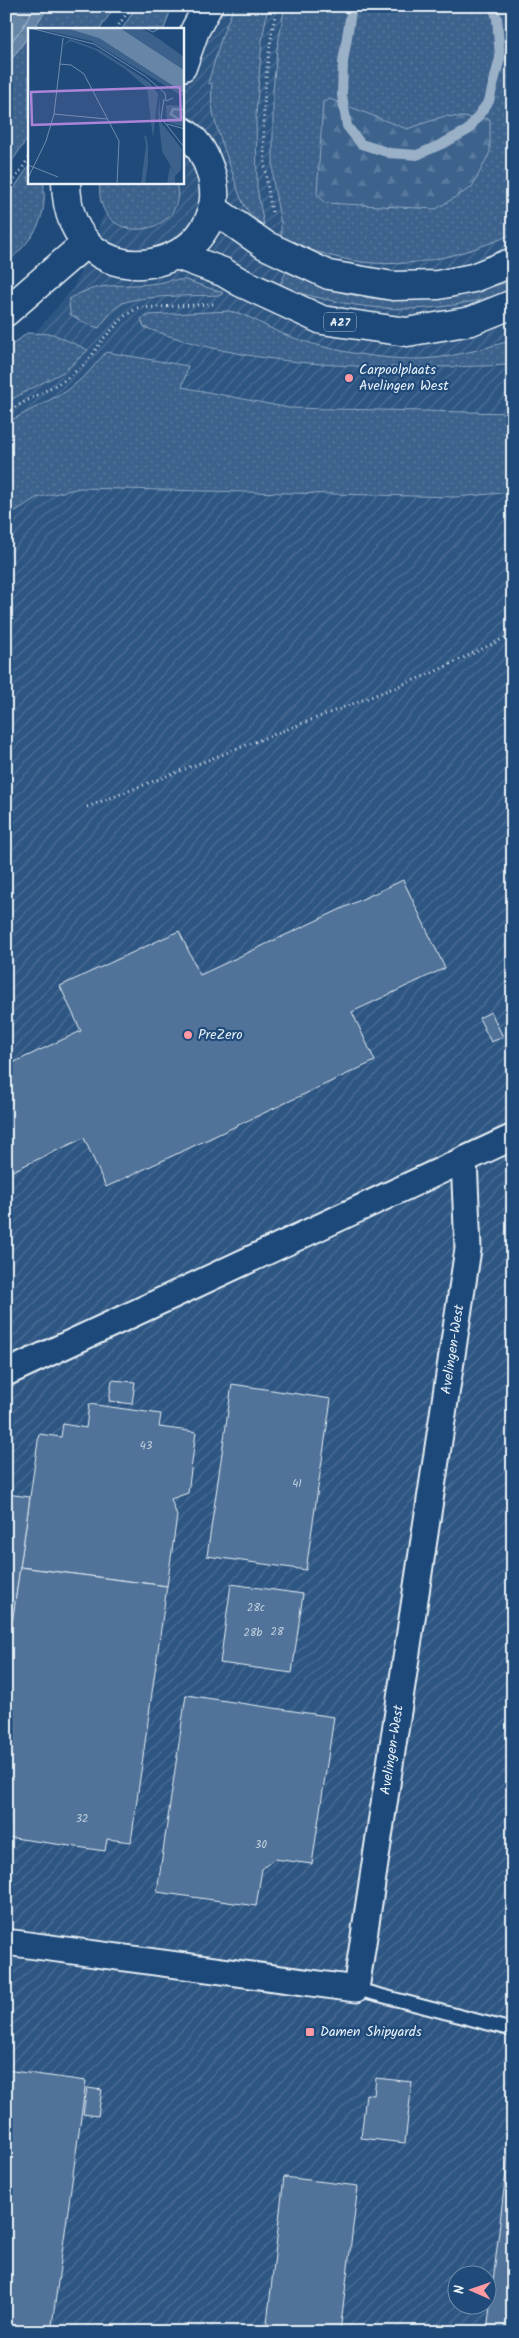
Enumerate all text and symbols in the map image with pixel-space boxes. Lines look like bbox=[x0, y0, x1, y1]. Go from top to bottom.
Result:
inset map bbox=[28, 28, 184, 184]
road number: A27 bbox=[324, 313, 356, 332]
place label: Carpoolplaats Avelingen West bbox=[359, 359, 449, 397]
marker: Carpoolplaats Avelingen West bbox=[343, 372, 355, 384]
place label: PreZero bbox=[198, 1024, 243, 1046]
marker: PreZero bbox=[182, 1029, 194, 1041]
street label: Avelingen-West bbox=[435, 1302, 471, 1396]
house number: 43 bbox=[140, 1437, 152, 1455]
house number: 41 bbox=[292, 1475, 302, 1493]
house number: 28c bbox=[247, 1599, 265, 1617]
house number: 28 bbox=[270, 1623, 284, 1641]
house number: 28b bbox=[244, 1624, 263, 1642]
street label: Avelingen-West bbox=[375, 1703, 410, 1796]
house number: 32 bbox=[76, 1810, 88, 1828]
house number: 30 bbox=[255, 1836, 267, 1854]
place label: Damen Shipyards bbox=[320, 2021, 422, 2043]
marker: Damen Shipyards bbox=[304, 2026, 316, 2038]
north arrow bbox=[446, 2266, 496, 2316]
text: N bbox=[449, 2285, 471, 2294]

